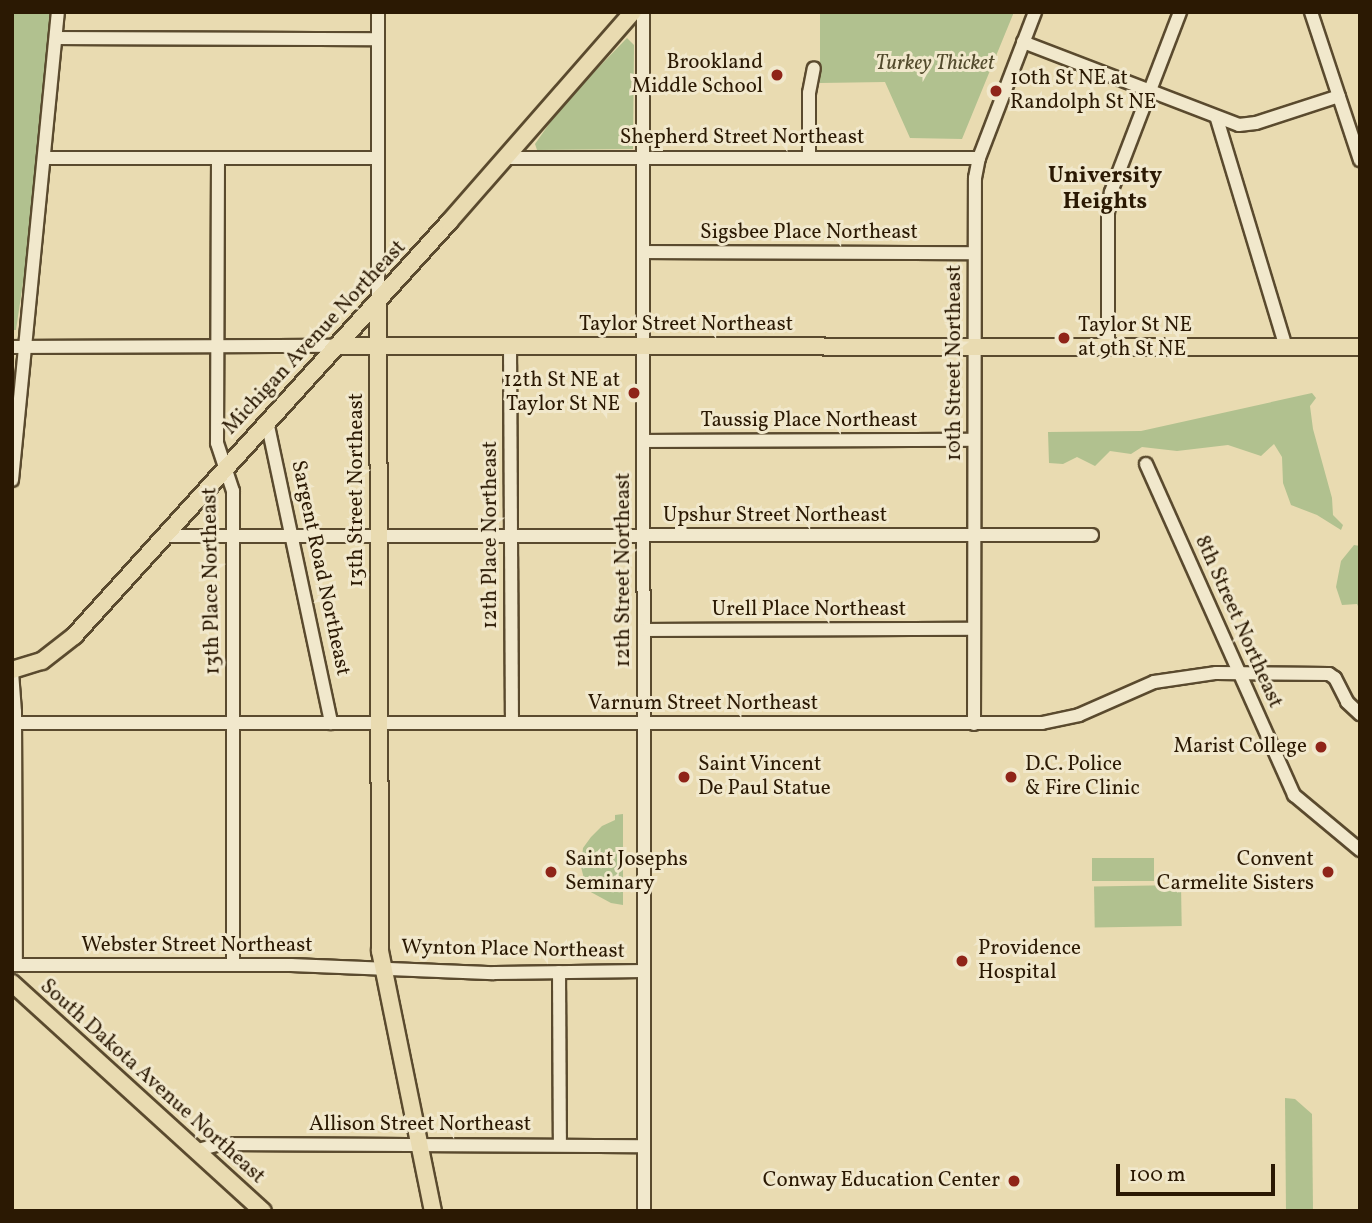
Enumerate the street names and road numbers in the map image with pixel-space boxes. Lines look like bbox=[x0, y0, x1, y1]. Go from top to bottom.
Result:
street label: Shepherd Street Northeast bbox=[620, 125, 864, 151]
street label: Sigsbee Place Northeast bbox=[700, 220, 918, 246]
street label: Michigan Avenue Northeast bbox=[218, 236, 412, 440]
street label: 10th Street Northeast bbox=[942, 265, 968, 461]
street label: Taylor Street Northeast bbox=[579, 312, 793, 338]
street label: 13th Street Northeast bbox=[344, 393, 370, 587]
street label: Taussig Place Northeast bbox=[700, 408, 918, 434]
street label: 12th Place Northeast bbox=[478, 441, 504, 629]
street label: Sargent Road Northeast bbox=[285, 458, 355, 678]
street label: 12th Street Northeast bbox=[611, 473, 637, 667]
street label: 13th Place Northeast bbox=[198, 487, 226, 675]
street label: Upshur Street Northeast bbox=[663, 503, 887, 529]
street label: 8th Street Northeast bbox=[1189, 532, 1287, 712]
street label: Urell Place Northeast bbox=[712, 597, 906, 623]
street label: Varnum Street Northeast bbox=[588, 691, 818, 717]
street label: Webster Street Northeast bbox=[81, 933, 313, 959]
street label: Wynton Place Northeast bbox=[401, 935, 625, 965]
street label: South Dakota Avenue Northeast bbox=[34, 974, 270, 1190]
street label: Allison Street Northeast bbox=[309, 1112, 531, 1138]

